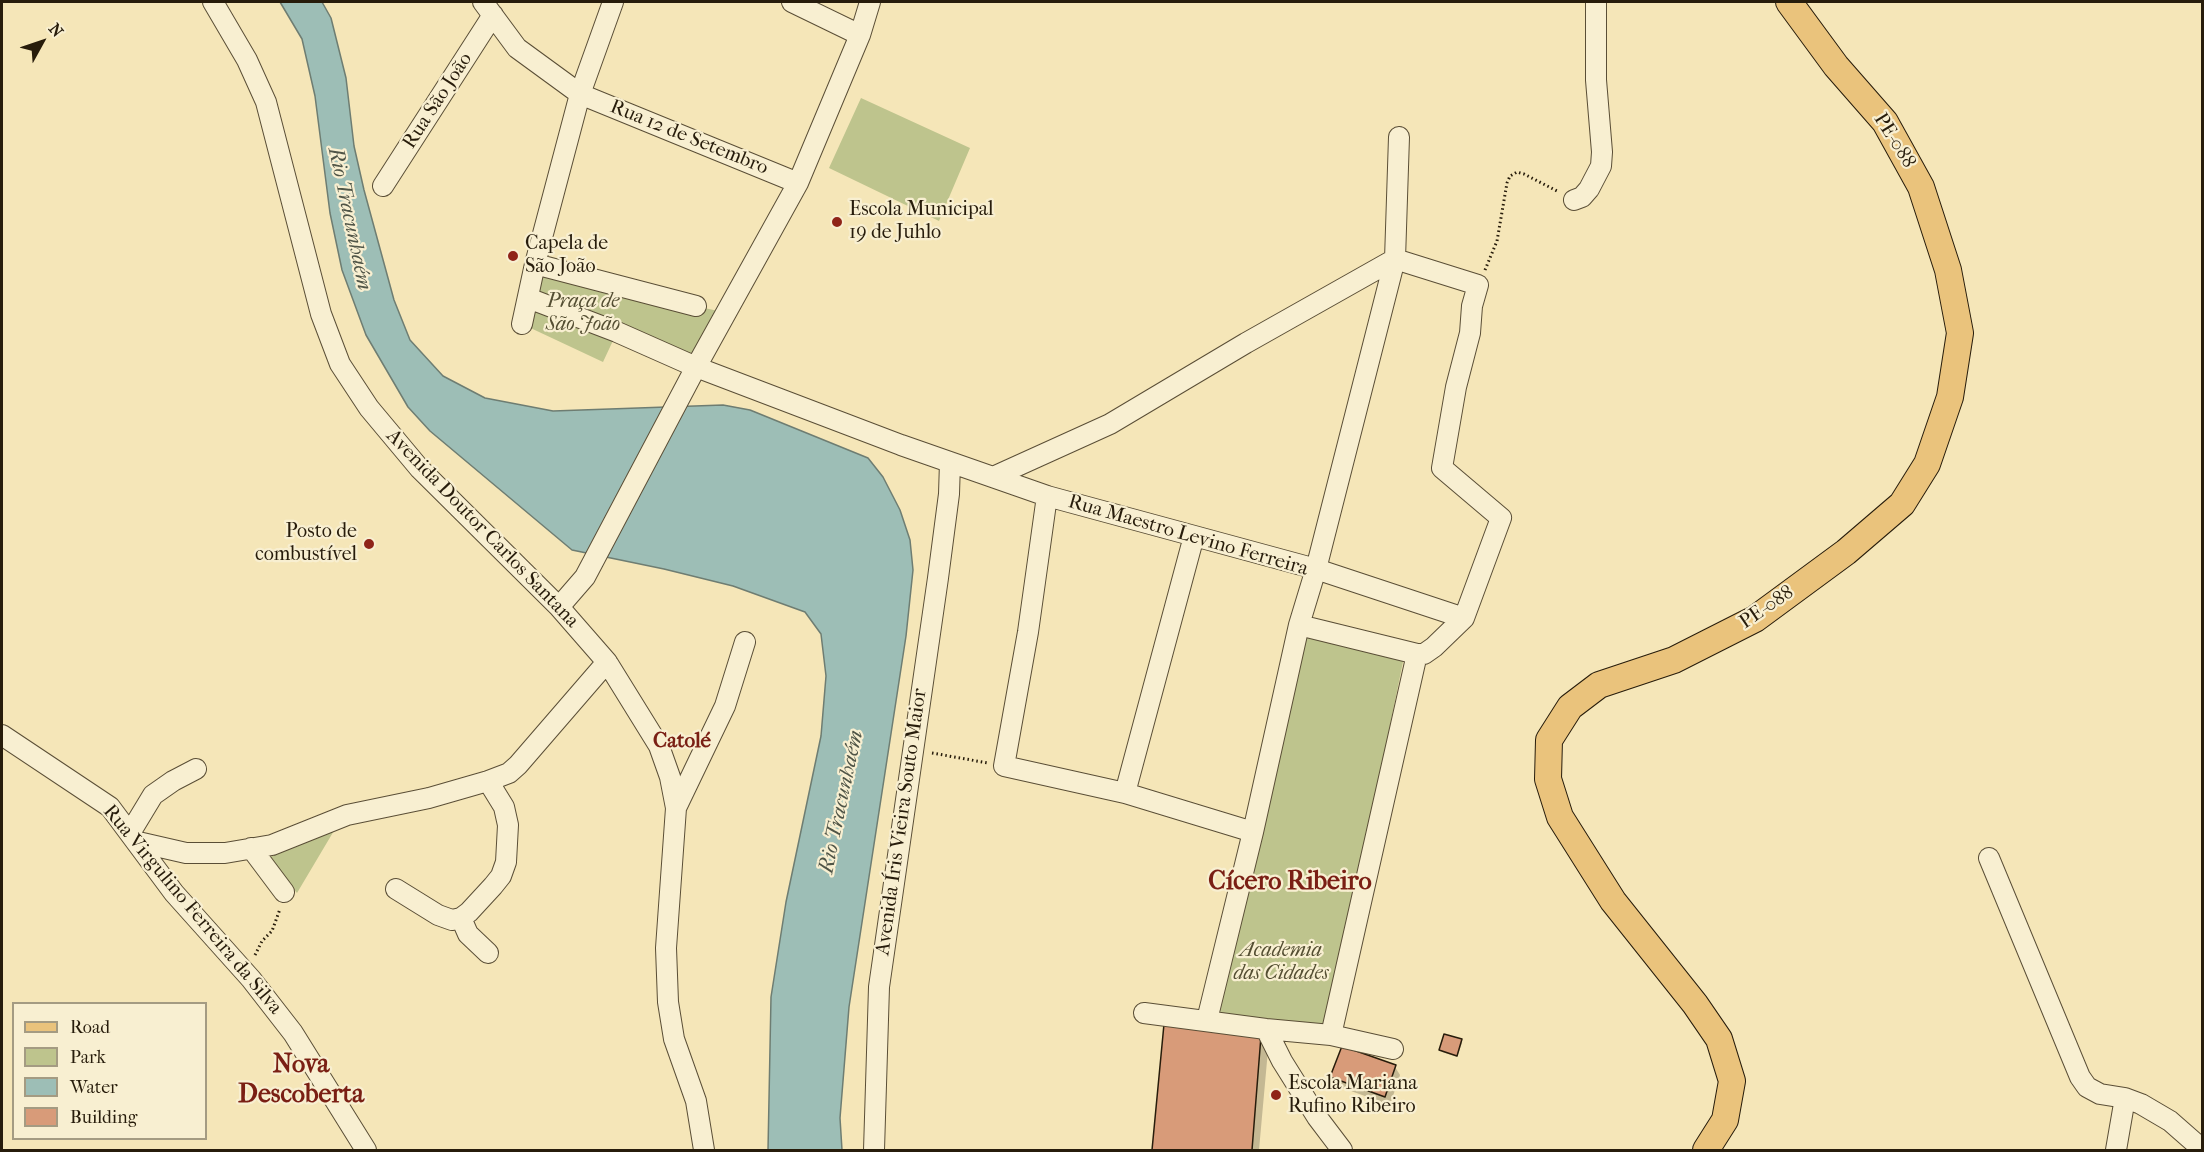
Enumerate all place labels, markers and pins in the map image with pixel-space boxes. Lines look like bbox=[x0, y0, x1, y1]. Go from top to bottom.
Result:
place label: Escola Municipal 19 de Juhlo bbox=[849, 198, 994, 245]
marker: Escola Municipal 19 de Juhlo bbox=[830, 215, 844, 229]
place label: Capela de São João bbox=[525, 232, 608, 279]
marker: Capela de São João bbox=[506, 249, 520, 263]
place label: Posto de combustível bbox=[255, 520, 357, 567]
marker: Posto de combustível bbox=[362, 537, 376, 551]
place label: Escola Mariana Rufino Ribeiro bbox=[1288, 1072, 1418, 1119]
marker: Escola Mariana Rufino Ribeiro bbox=[1269, 1088, 1283, 1102]

